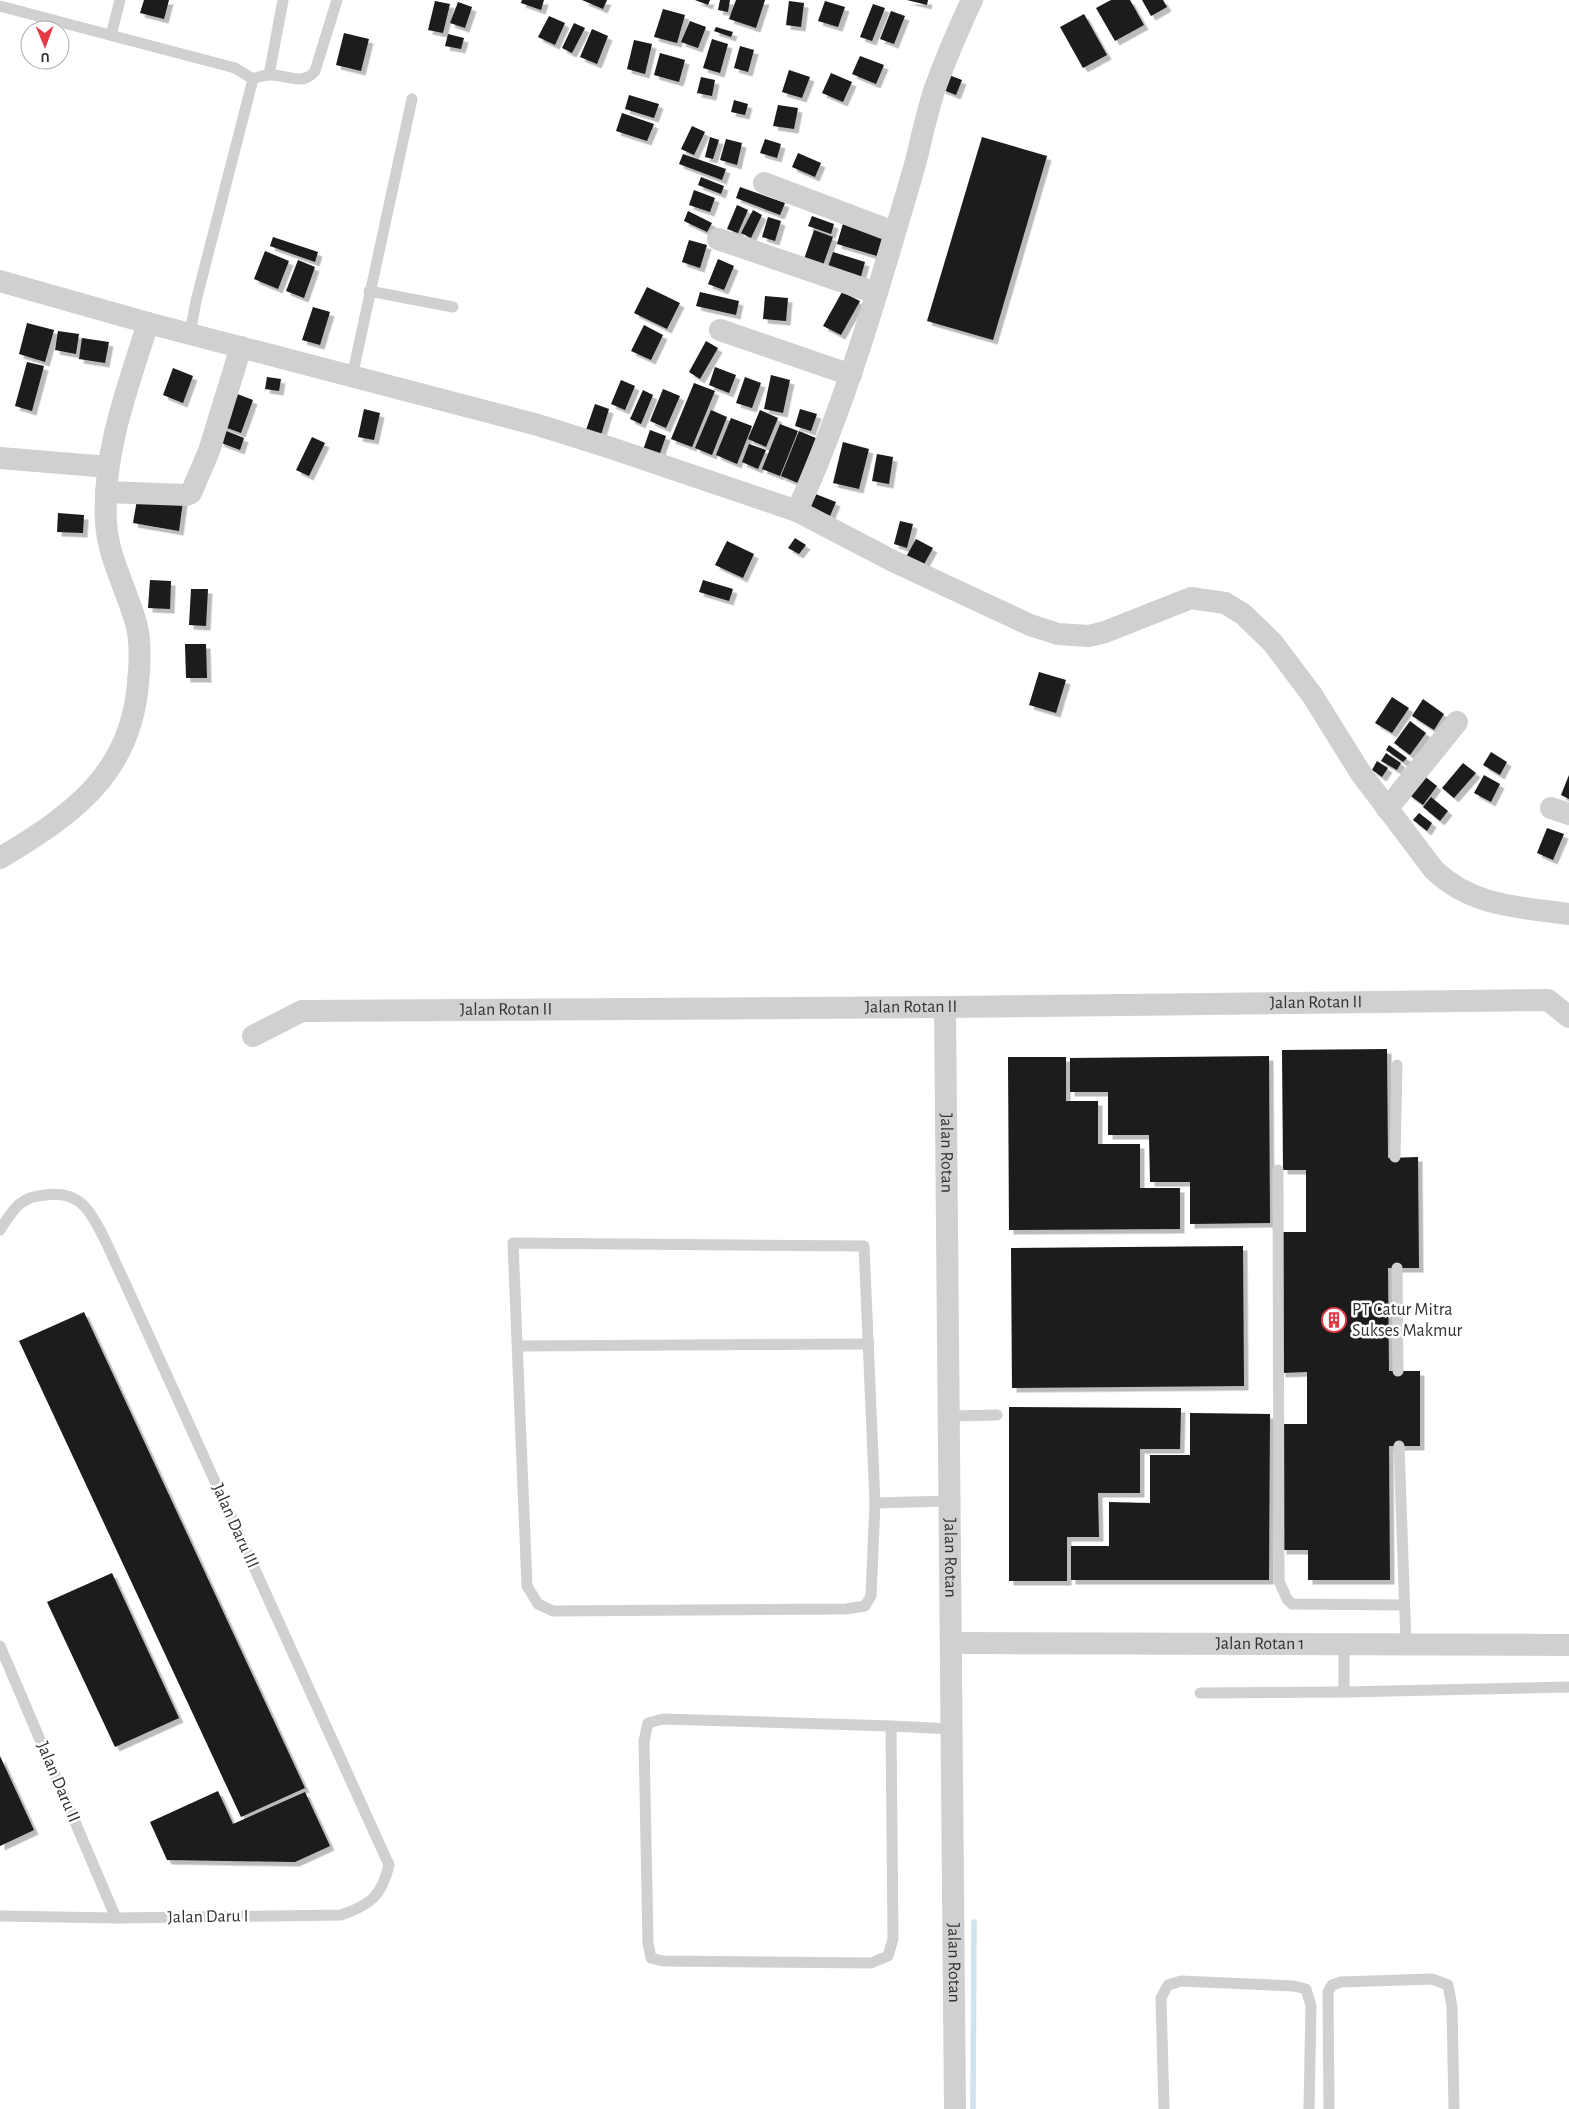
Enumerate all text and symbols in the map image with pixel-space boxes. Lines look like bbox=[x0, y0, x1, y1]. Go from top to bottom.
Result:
north arrow bbox=[20, 20, 70, 70]
text: U bbox=[41, 50, 50, 64]
street label: Jalan Rotan II bbox=[1270, 993, 1362, 1012]
street label: Jalan Rotan II bbox=[865, 998, 957, 1016]
street label: Jalan Rotan II bbox=[460, 1000, 552, 1019]
street label: Jalan Rotan bbox=[937, 1113, 956, 1193]
place label: PT Catur Mitra Sukses Makmur bbox=[1352, 1301, 1462, 1340]
building icon: PT Catur Mitra Sukses Makmur bbox=[1321, 1307, 1347, 1333]
street label: Jalan Daru III bbox=[208, 1481, 262, 1571]
street label: Jalan Rotan bbox=[941, 1518, 959, 1598]
street label: Jalan Rotan 1 bbox=[1215, 1635, 1305, 1653]
street label: Jalan Daru II bbox=[33, 1739, 83, 1825]
street label: Jalan Daru I bbox=[167, 1907, 249, 1927]
street label: Jalan Rotan bbox=[944, 1923, 963, 2003]

